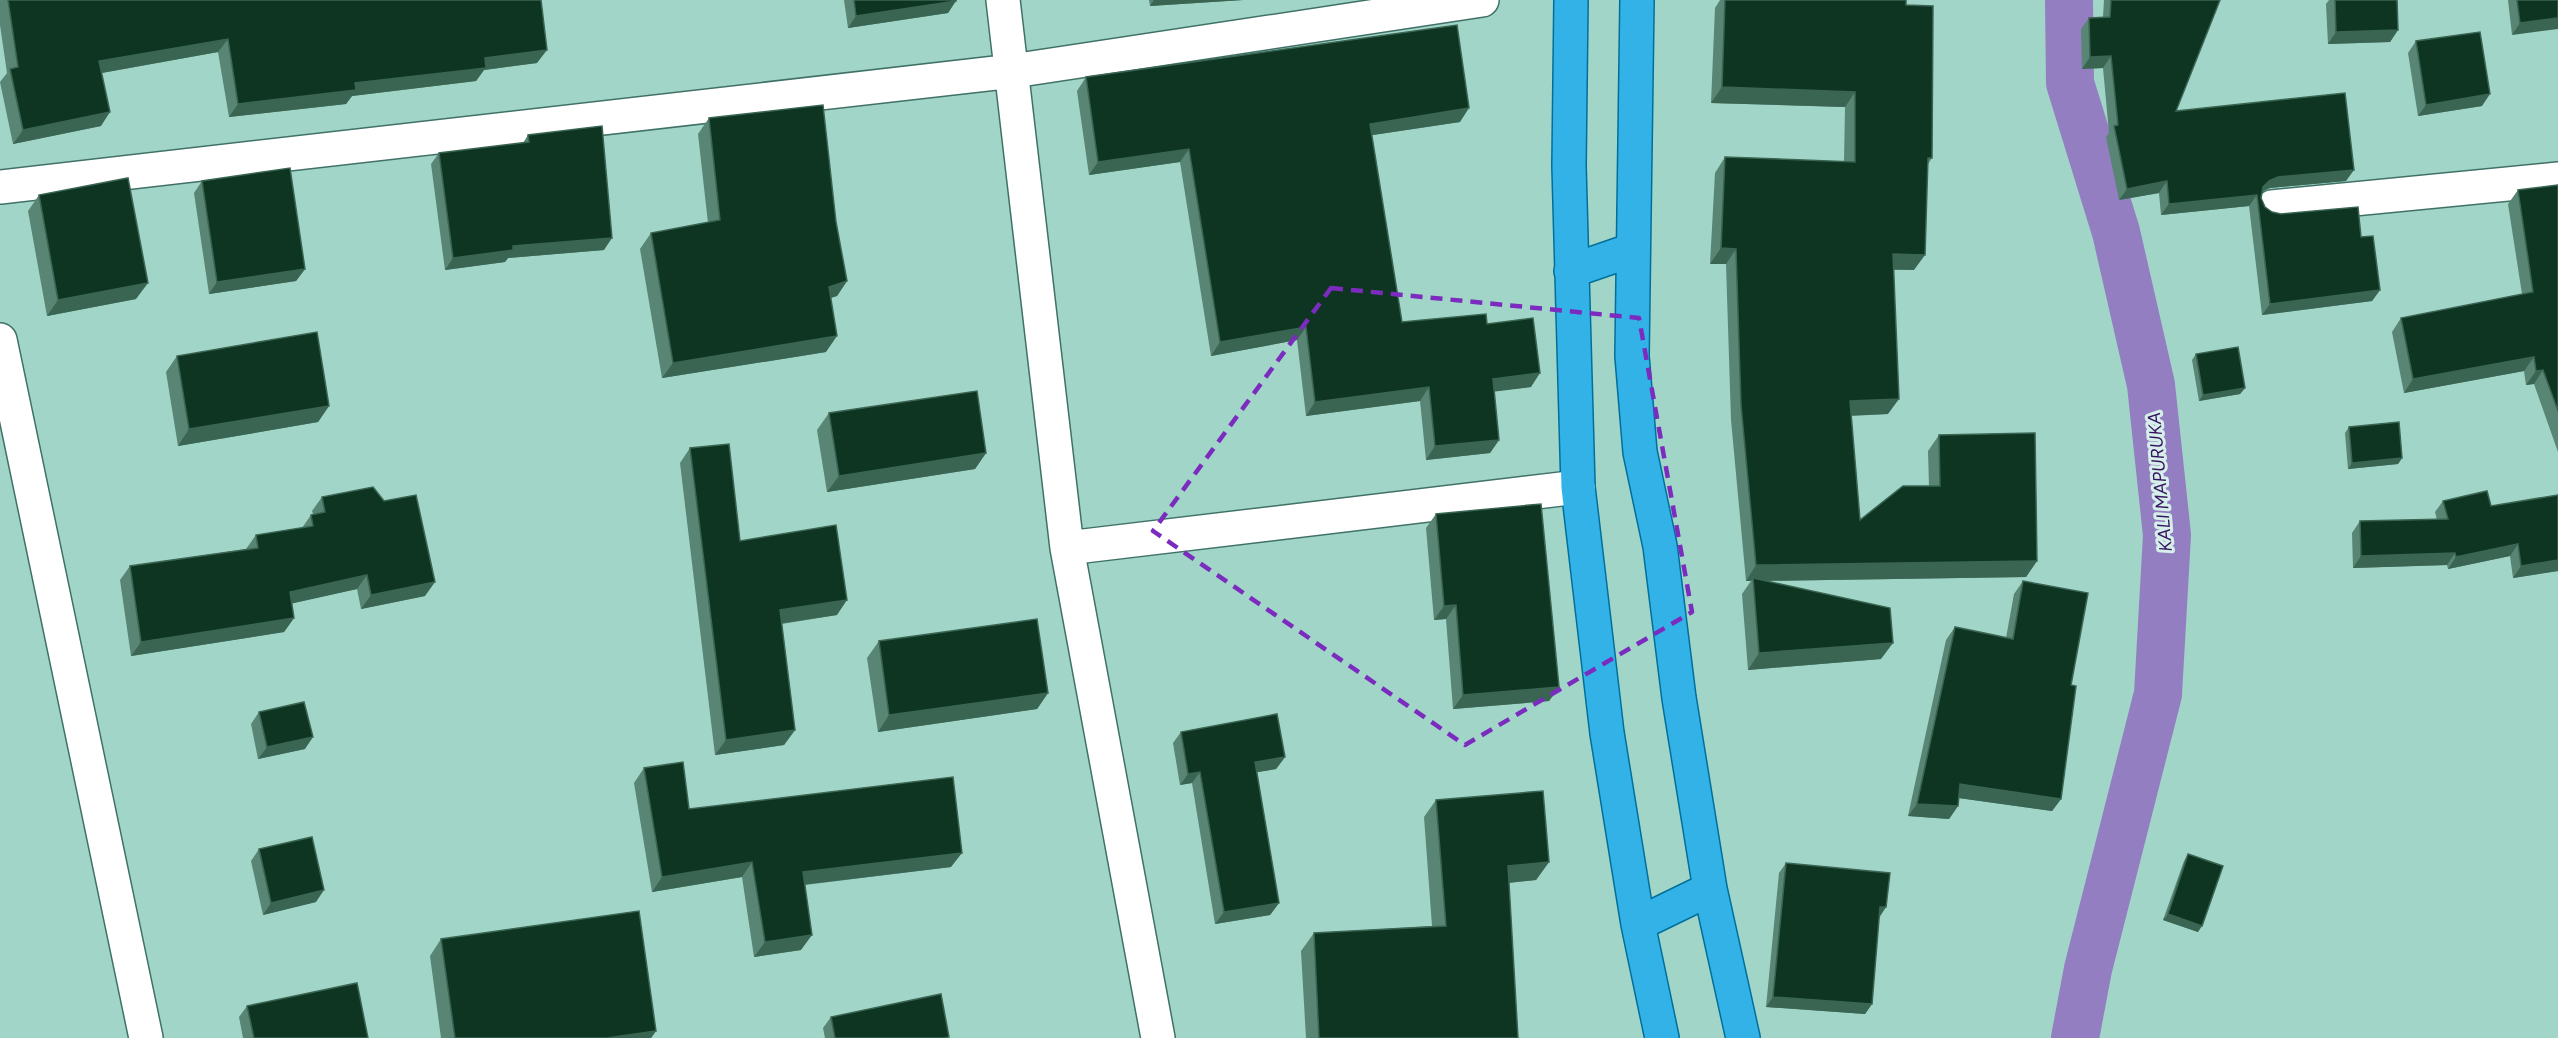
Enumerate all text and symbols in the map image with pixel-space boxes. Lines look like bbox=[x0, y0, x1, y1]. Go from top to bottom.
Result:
water label: KALI MAPURUKA bbox=[2143, 411, 2177, 553]

